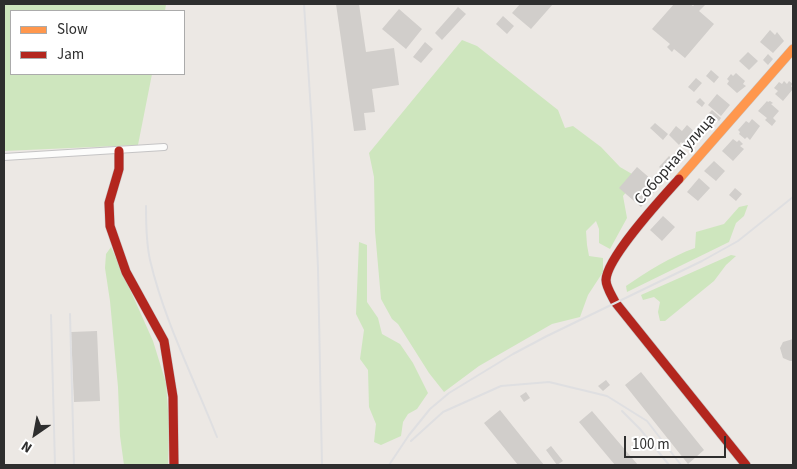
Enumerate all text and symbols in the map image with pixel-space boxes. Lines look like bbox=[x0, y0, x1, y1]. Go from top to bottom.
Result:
legend bbox=[10, 10, 185, 75]
text: Slow bbox=[57, 19, 88, 40]
text: Jam bbox=[57, 44, 84, 65]
street label: Соборная улица bbox=[631, 110, 721, 210]
north arrow bbox=[10, 409, 60, 459]
scale bar bbox=[627, 426, 730, 458]
text: 100 m bbox=[632, 434, 670, 455]
text: N bbox=[17, 436, 36, 458]

